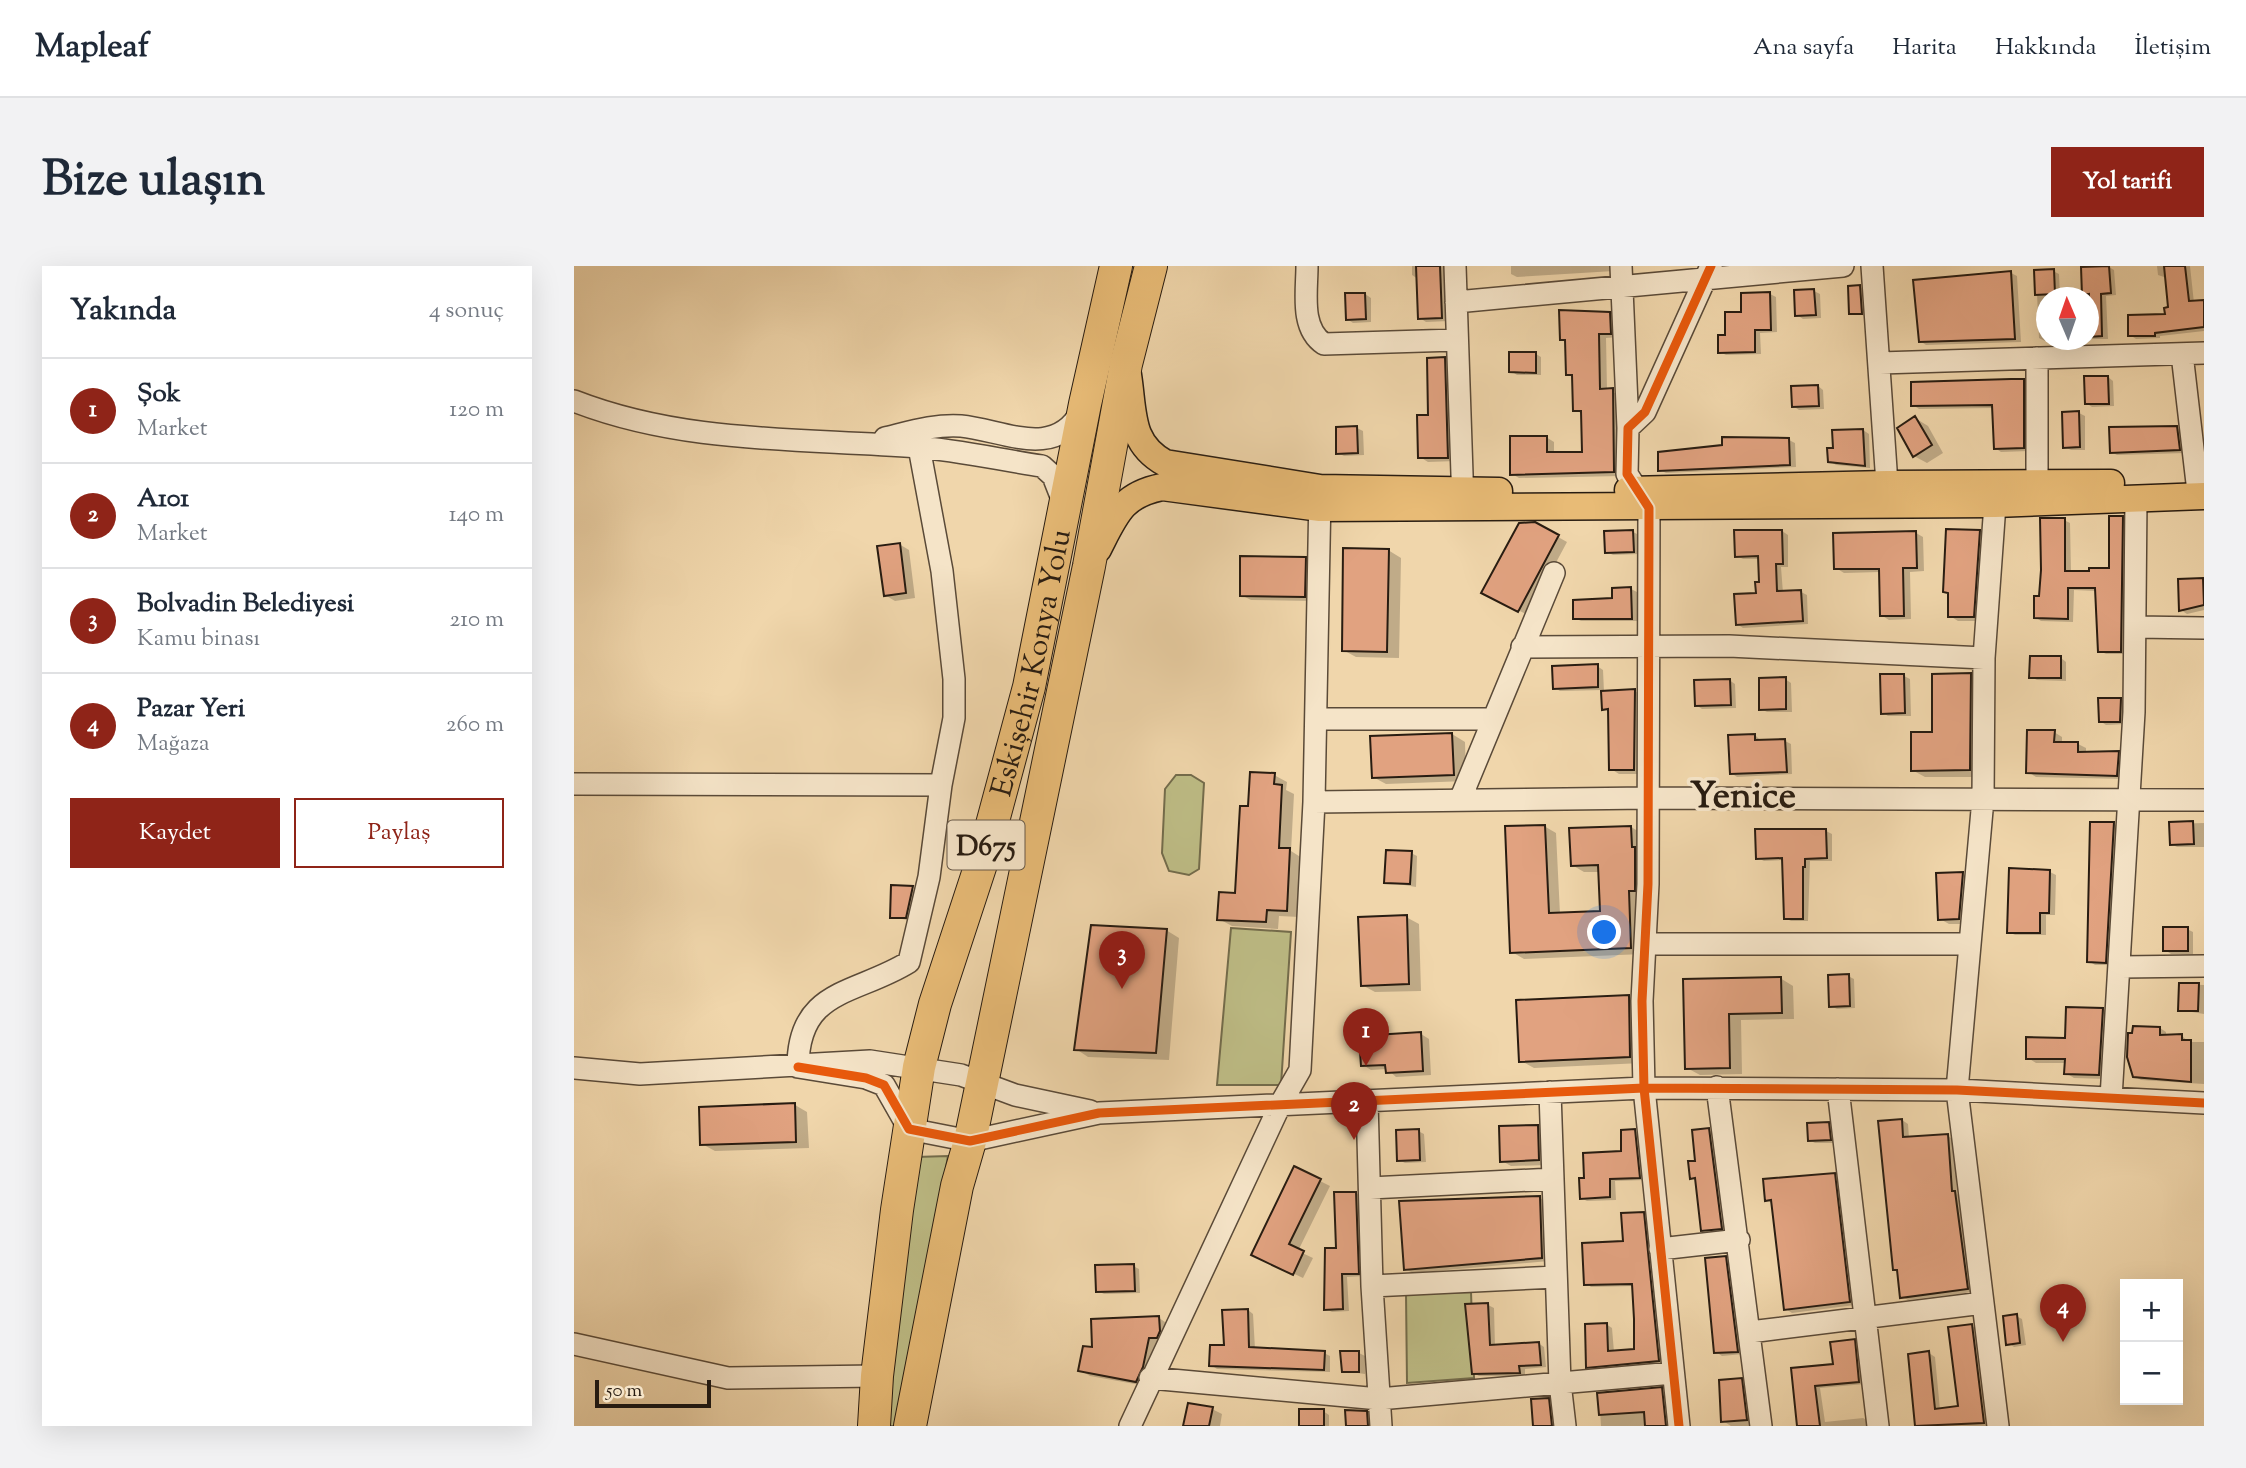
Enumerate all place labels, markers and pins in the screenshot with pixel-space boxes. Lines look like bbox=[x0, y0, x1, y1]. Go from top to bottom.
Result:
pin: 3 bbox=[1099, 931, 1145, 989]
pin: 1 bbox=[1343, 1008, 1389, 1066]
pin: 2 bbox=[1331, 1082, 1377, 1140]
pin: 4 bbox=[2040, 1284, 2086, 1342]

